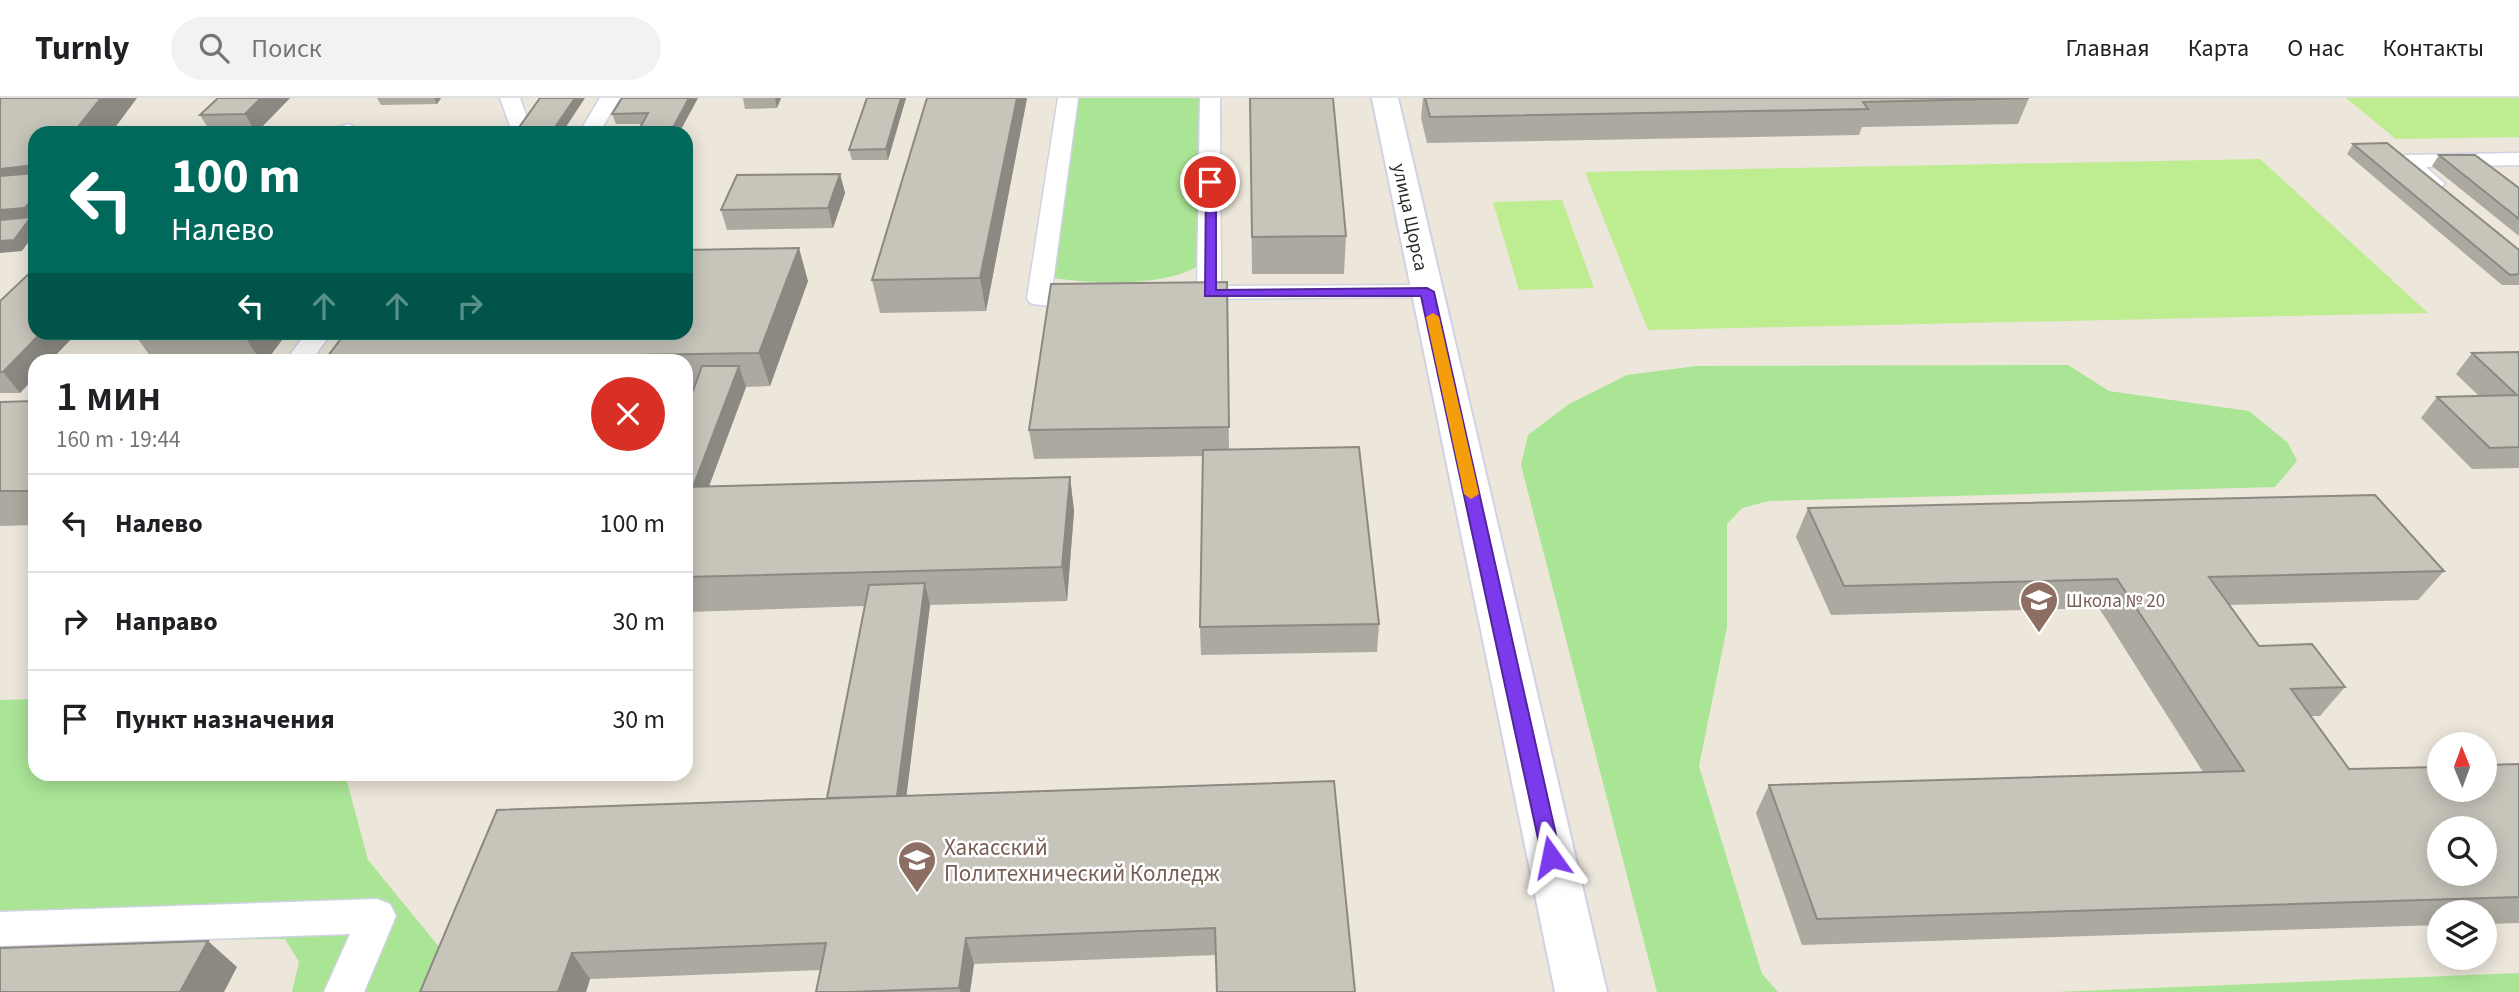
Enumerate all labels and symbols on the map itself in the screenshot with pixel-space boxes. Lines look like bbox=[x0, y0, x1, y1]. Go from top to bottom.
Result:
pin bbox=[1180, 152, 1240, 212]
street label: улица Щорса bbox=[1385, 161, 1434, 274]
school or university icon: Школа № 20 bbox=[2018, 579, 2060, 634]
place label: Школа № 20 bbox=[2066, 588, 2165, 615]
north arrow bbox=[2427, 732, 2497, 802]
position arrow bbox=[1514, 820, 1588, 894]
place label: Хакасский Политехнический Колледж bbox=[944, 831, 1220, 890]
school or university icon: Хакасский Политехнический Колледж bbox=[896, 839, 938, 894]

